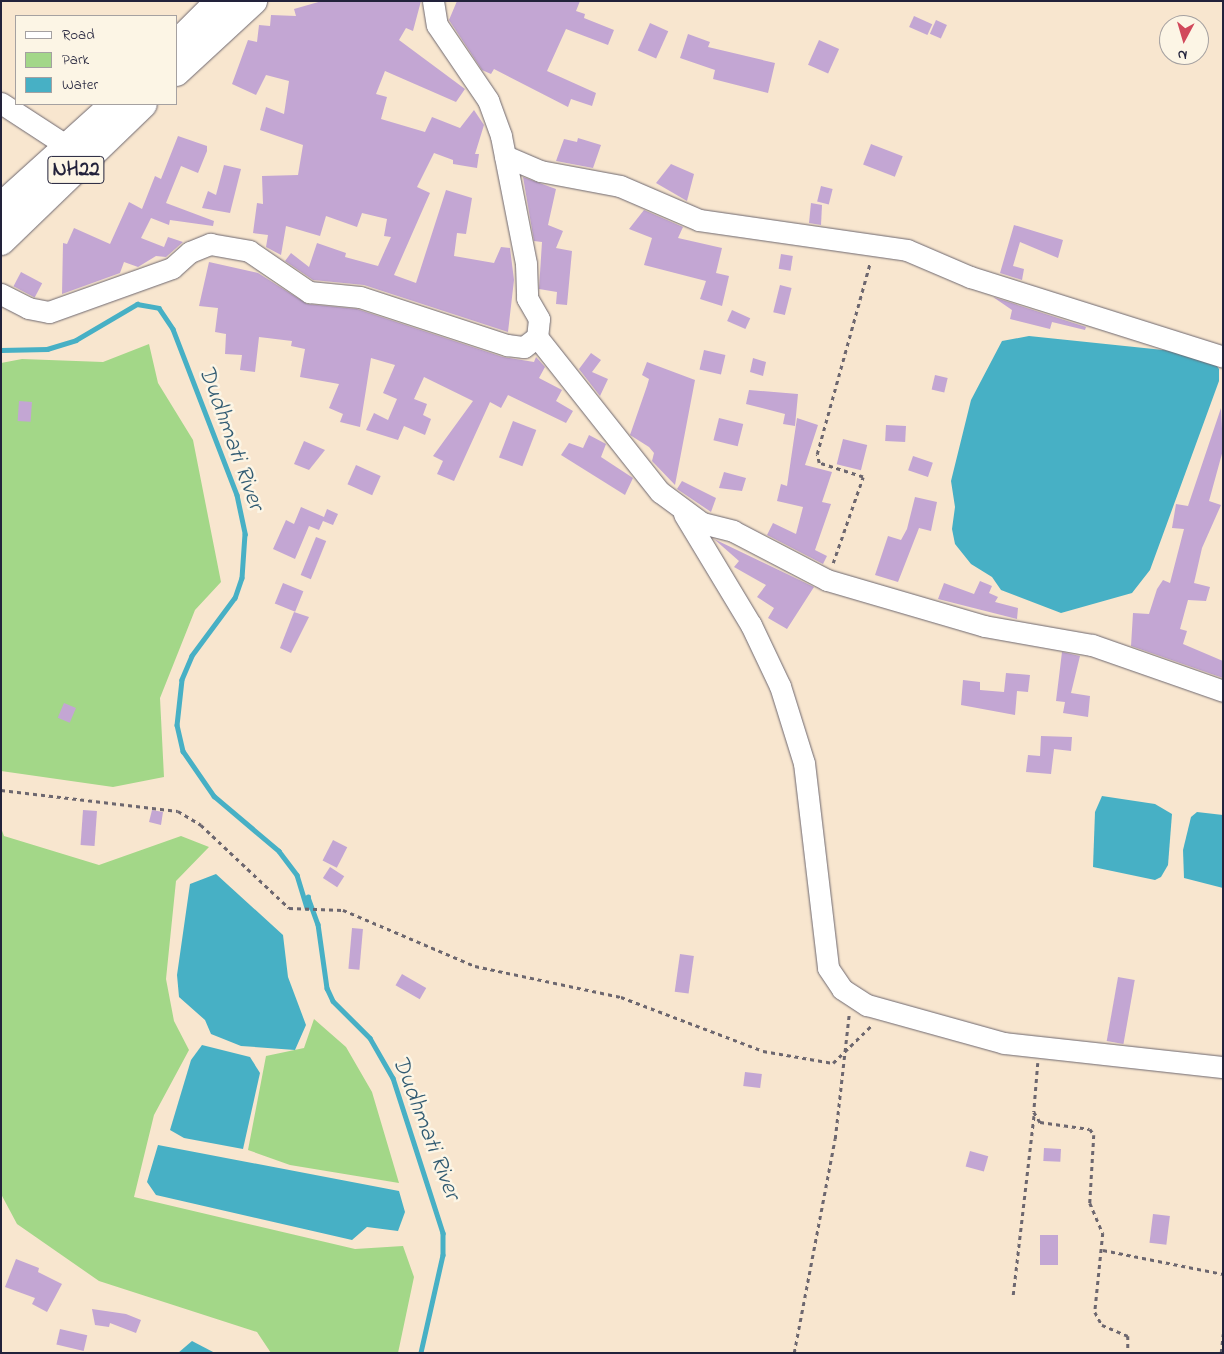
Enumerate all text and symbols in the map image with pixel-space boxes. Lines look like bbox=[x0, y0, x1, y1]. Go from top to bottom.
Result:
legend bbox=[15, 15, 178, 105]
north arrow bbox=[1159, 15, 1209, 65]
text: Road bbox=[62, 24, 95, 46]
text: N bbox=[1177, 43, 1188, 65]
text: Park bbox=[62, 49, 89, 71]
text: Water bbox=[62, 74, 98, 96]
road number: NH22 bbox=[47, 152, 105, 188]
water label: Dudhmati River bbox=[190, 362, 270, 514]
water label: Dudhmati River bbox=[384, 1052, 466, 1204]

